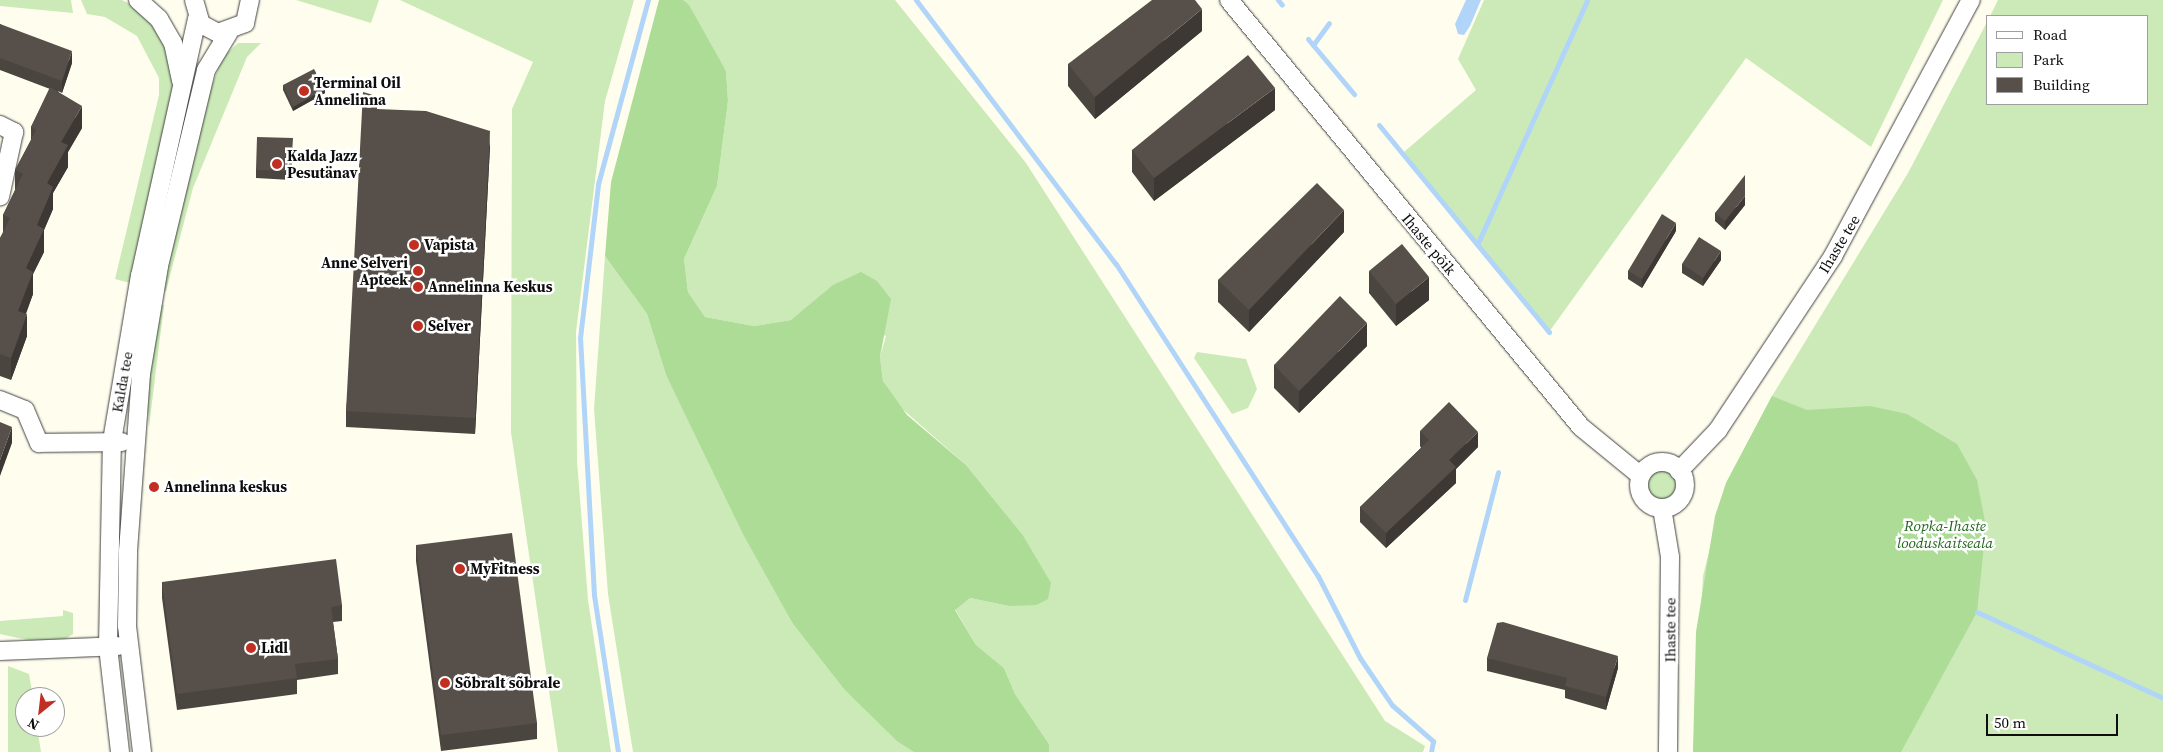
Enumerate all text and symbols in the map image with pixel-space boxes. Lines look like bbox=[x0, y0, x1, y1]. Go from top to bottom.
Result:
legend bbox=[1986, 15, 2148, 105]
text: Road bbox=[2033, 24, 2067, 45]
text: Park bbox=[2033, 49, 2064, 70]
place label: Terminal Oil Annelinna bbox=[314, 73, 401, 108]
text: Building bbox=[2033, 74, 2090, 95]
marker: Terminal Oil Annelinna bbox=[298, 85, 310, 97]
place label: Kalda Jazz Pesutänav bbox=[287, 146, 358, 181]
marker: Kalda Jazz Pesutänav bbox=[271, 158, 283, 170]
street label: Ihaste põik bbox=[1398, 210, 1460, 278]
street label: Ihaste tee bbox=[1815, 212, 1863, 276]
place label: Vapista bbox=[424, 236, 474, 254]
marker: Vapista bbox=[408, 239, 420, 251]
place label: Anne Selveri Apteek bbox=[321, 253, 408, 288]
marker: Anne Selveri Apteek bbox=[412, 265, 424, 277]
place label: Annelinna Keskus bbox=[428, 278, 552, 296]
marker: Annelinna Keskus bbox=[412, 281, 424, 293]
place label: Selver bbox=[428, 317, 471, 335]
marker: Selver bbox=[412, 320, 424, 332]
street label: Kalda tee bbox=[108, 350, 136, 414]
place label: Annelinna keskus bbox=[164, 478, 287, 496]
marker: Annelinna keskus bbox=[148, 481, 160, 493]
park label: Ropka-Ihaste looduskaitseala bbox=[1897, 516, 1993, 551]
place label: MyFitness bbox=[470, 560, 540, 578]
marker: MyFitness bbox=[454, 563, 466, 575]
street label: Ihaste tee bbox=[1661, 598, 1679, 662]
place label: Lidl bbox=[261, 639, 288, 657]
marker: Lidl bbox=[245, 642, 257, 654]
place label: Sõbralt sõbrale bbox=[455, 674, 560, 692]
marker: Sõbralt sõbrale bbox=[439, 677, 451, 689]
north arrow bbox=[15, 687, 65, 737]
scale bar bbox=[1988, 704, 2120, 736]
text: 50 m bbox=[1994, 712, 2026, 733]
text: N bbox=[24, 713, 43, 735]

